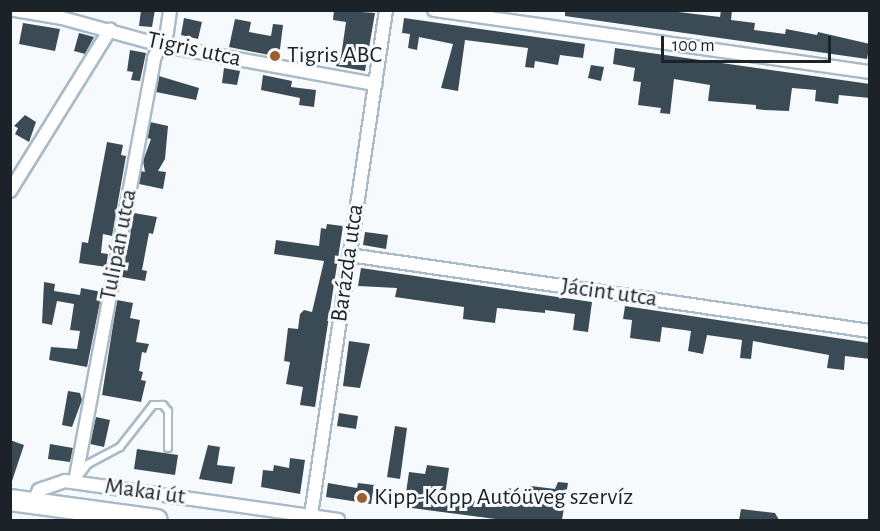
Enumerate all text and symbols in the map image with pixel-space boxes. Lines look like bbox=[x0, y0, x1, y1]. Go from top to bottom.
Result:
scale bar bbox=[664, 24, 834, 62]
street label: Tigris utca bbox=[144, 26, 244, 74]
text: 100 m bbox=[672, 37, 715, 55]
place label: Tigris ABC bbox=[287, 42, 382, 70]
marker: Tigris ABC bbox=[268, 49, 282, 63]
street label: Tulipán utca bbox=[94, 187, 144, 303]
street label: Barázda utca bbox=[325, 202, 371, 324]
street label: Jácint utca bbox=[559, 272, 659, 314]
street label: Makai út bbox=[103, 472, 187, 512]
place label: Kipp-Kopp Autóüveg szervíz bbox=[374, 484, 633, 512]
marker: Kipp-Kopp Autóüveg szervíz bbox=[355, 491, 369, 505]

